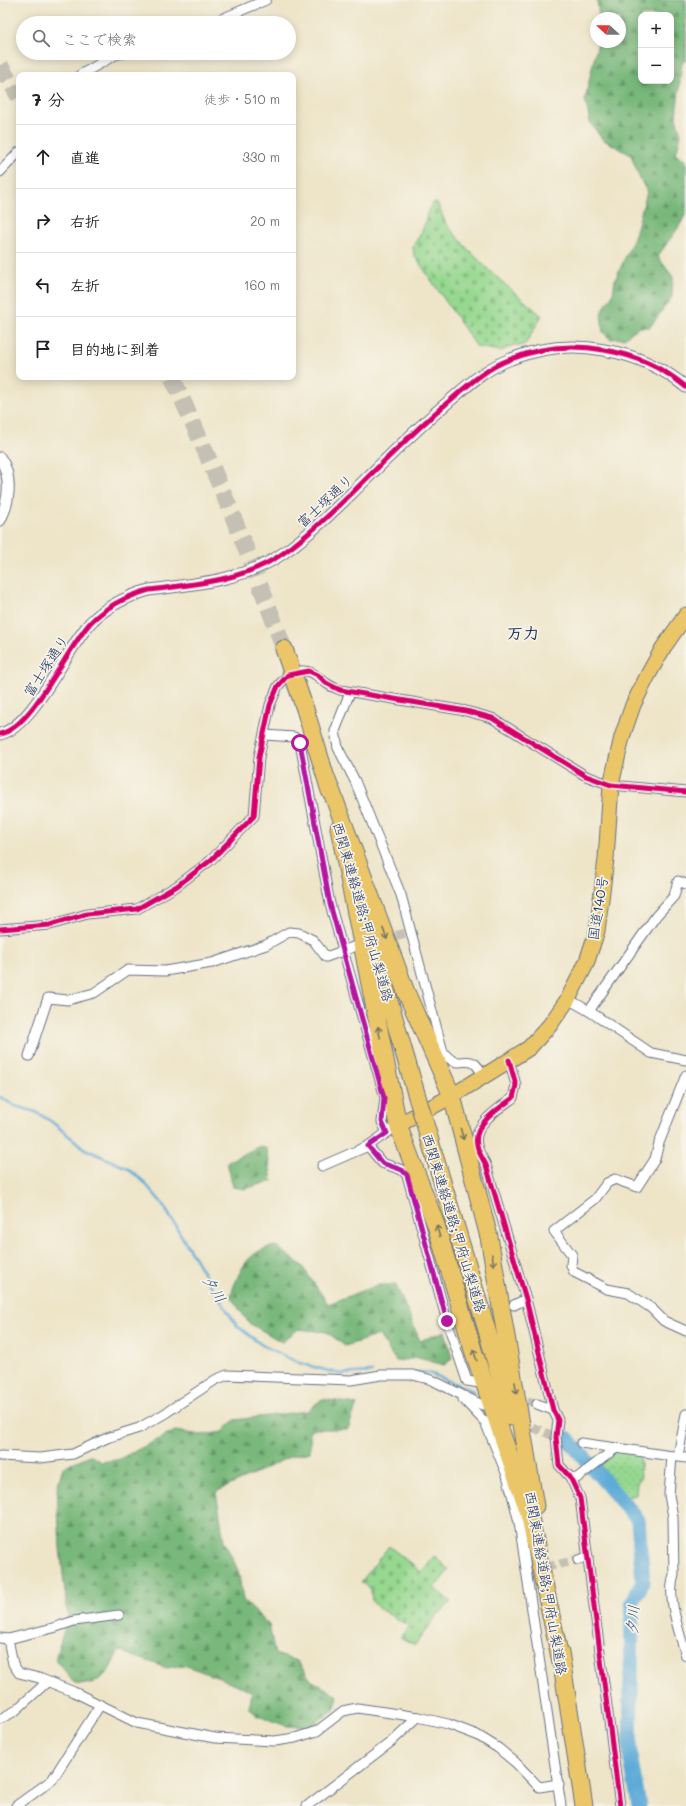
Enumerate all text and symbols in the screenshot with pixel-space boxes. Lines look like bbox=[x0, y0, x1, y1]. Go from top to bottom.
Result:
north arrow bbox=[590, 12, 626, 48]
map controls bbox=[638, 12, 674, 84]
button: + bbox=[638, 12, 674, 48]
search box bbox=[16, 16, 296, 60]
icon: search bbox=[30, 27, 52, 49]
text: ここで検索 bbox=[62, 29, 137, 49]
button: − bbox=[638, 48, 674, 84]
text: 7 分 bbox=[32, 88, 65, 110]
text: 徒歩 · 510 m bbox=[204, 90, 280, 107]
icon: ahead bbox=[32, 146, 54, 168]
text: 直進 bbox=[70, 147, 100, 167]
text: 330 m bbox=[242, 148, 280, 165]
icon: right bbox=[32, 210, 54, 232]
text: 右折 bbox=[70, 211, 100, 231]
text: 20 m bbox=[250, 212, 280, 229]
icon: left bbox=[32, 274, 54, 296]
text: 左折 bbox=[70, 275, 100, 295]
text: 160 m bbox=[244, 276, 280, 293]
icon: arrive bbox=[32, 338, 54, 360]
text: 目的地に到着 bbox=[70, 339, 160, 359]
street label: 富士塚通り bbox=[293, 470, 357, 531]
district label: 万力 bbox=[507, 622, 539, 643]
street label: 富士塚通り bbox=[19, 631, 73, 700]
route start bbox=[291, 734, 309, 752]
street label: 西関東連絡道路;甲府山梨道路 bbox=[329, 820, 398, 1004]
street label: 国道140号 bbox=[583, 874, 612, 942]
one-way arrow bbox=[381, 928, 389, 940]
one-way arrow bbox=[375, 1026, 383, 1039]
one-way arrow bbox=[459, 1127, 466, 1140]
street label: 西関東連絡道路;甲府山梨道路 bbox=[418, 1131, 491, 1315]
one-way arrow bbox=[434, 1225, 441, 1238]
one-way arrow bbox=[489, 1253, 497, 1266]
water label: 夕川 bbox=[198, 1270, 231, 1306]
route end bbox=[438, 1312, 456, 1330]
one-way arrow bbox=[471, 1349, 478, 1362]
one-way arrow bbox=[512, 1381, 520, 1394]
street label: 西関東連絡道路;甲府山梨道路 bbox=[521, 1489, 572, 1676]
water label: 夕川 bbox=[621, 1604, 643, 1636]

